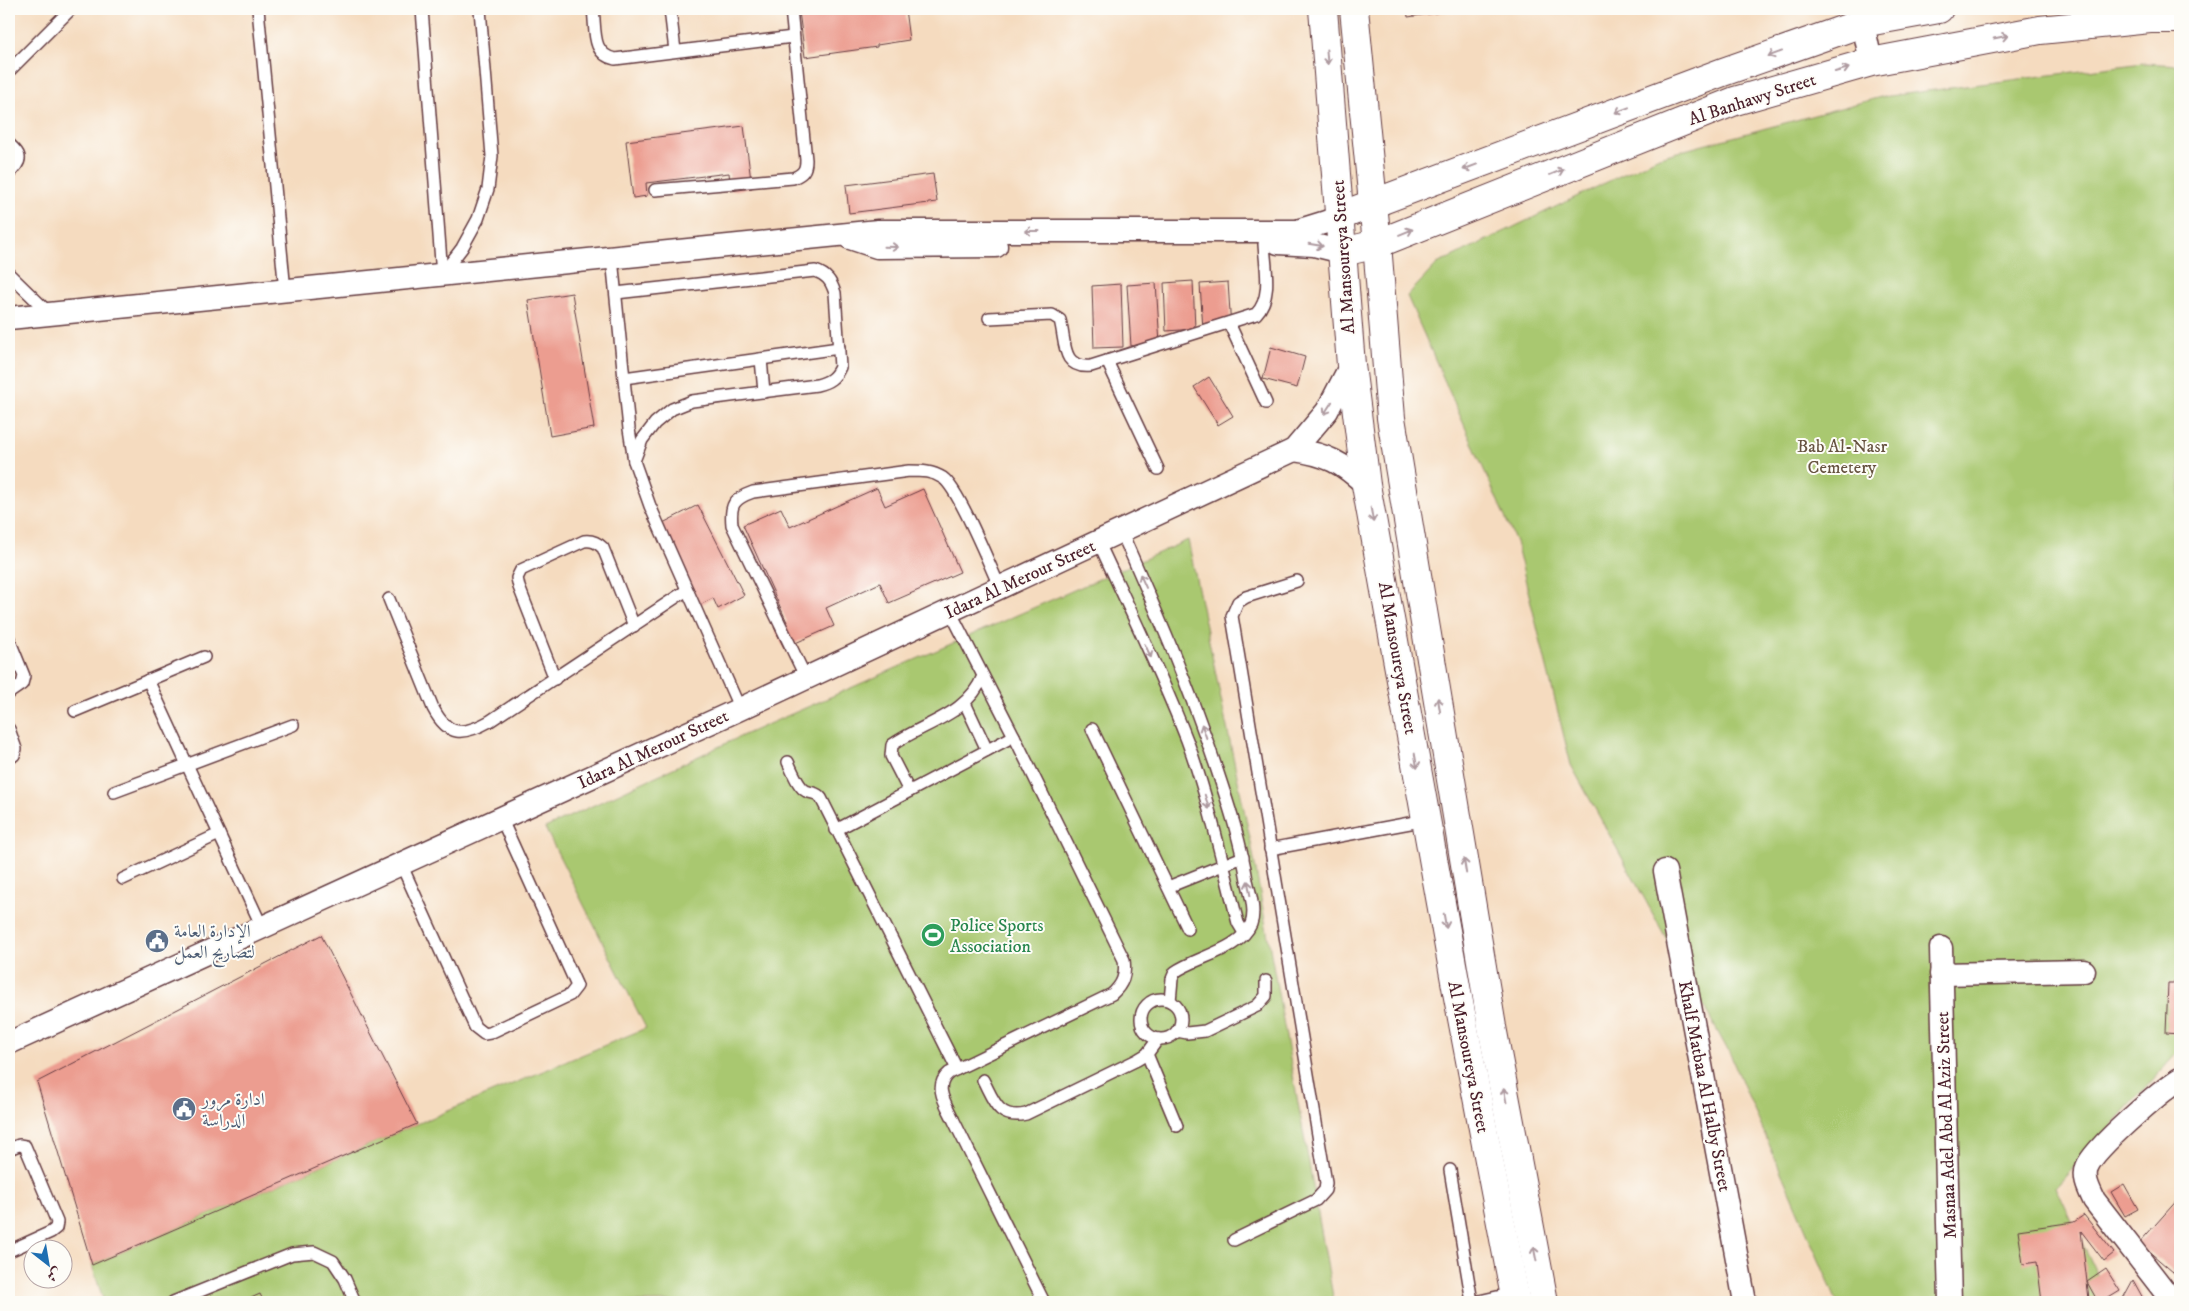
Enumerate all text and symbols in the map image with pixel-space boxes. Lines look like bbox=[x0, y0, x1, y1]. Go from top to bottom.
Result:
one-way arrow bbox=[1992, 32, 2008, 41]
one-way arrow bbox=[1322, 49, 1332, 65]
one-way arrow bbox=[1768, 50, 1783, 59]
one-way arrow bbox=[1833, 65, 1849, 75]
street label: Al Banhawy Street bbox=[1686, 69, 1819, 131]
one-way arrow bbox=[1615, 106, 1631, 115]
one-way arrow bbox=[1463, 164, 1478, 173]
one-way arrow bbox=[1549, 166, 1564, 176]
street label: Al Mansoureya Street bbox=[1328, 179, 1360, 335]
one-way arrow bbox=[1024, 226, 1040, 236]
one-way arrow bbox=[1398, 227, 1413, 236]
one-way arrow bbox=[1307, 241, 1323, 251]
one-way arrow bbox=[882, 242, 899, 252]
one-way arrow bbox=[1323, 401, 1333, 415]
park label: Bab Al-Nasr Cemetery bbox=[1797, 436, 1887, 479]
one-way arrow bbox=[1367, 507, 1377, 523]
street label: Idara Al Merour Street bbox=[942, 535, 1099, 624]
one-way arrow bbox=[1137, 574, 1147, 589]
street label: Al Mansoureya Street bbox=[1373, 580, 1421, 736]
one-way arrow bbox=[1144, 643, 1154, 658]
one-way arrow bbox=[1433, 698, 1443, 714]
street label: Idara Al Merour Street bbox=[575, 705, 732, 794]
one-way arrow bbox=[1199, 724, 1208, 740]
one-way arrow bbox=[1412, 752, 1422, 768]
one-way arrow bbox=[1203, 794, 1213, 810]
one-way arrow bbox=[1460, 858, 1470, 874]
one-way arrow bbox=[1243, 880, 1253, 896]
one-way arrow bbox=[1440, 913, 1450, 929]
place label: Police Sports Association bbox=[950, 915, 1044, 958]
place label: الإدارة العامة لتصاريح العمل bbox=[174, 921, 255, 968]
sports icon: Police Sports Association bbox=[920, 922, 946, 948]
public building icon: الإدارة العامة لتصاريح العمل bbox=[144, 928, 170, 954]
street label: Al Mansoureya Street bbox=[1442, 979, 1494, 1135]
street label: Khalf Matbaa Al Halby Street bbox=[1673, 979, 1735, 1194]
street label: Masnaa Adel Abd Al Aziz Street bbox=[1932, 1011, 1962, 1239]
one-way arrow bbox=[1499, 1087, 1509, 1103]
place label: ادارة مرور الدراسة bbox=[200, 1089, 265, 1132]
public building icon: ادارة مرور الدراسة bbox=[171, 1096, 197, 1122]
north arrow bbox=[22, 1238, 72, 1288]
one-way arrow bbox=[1530, 1247, 1539, 1263]
text: ش bbox=[43, 1263, 65, 1286]

